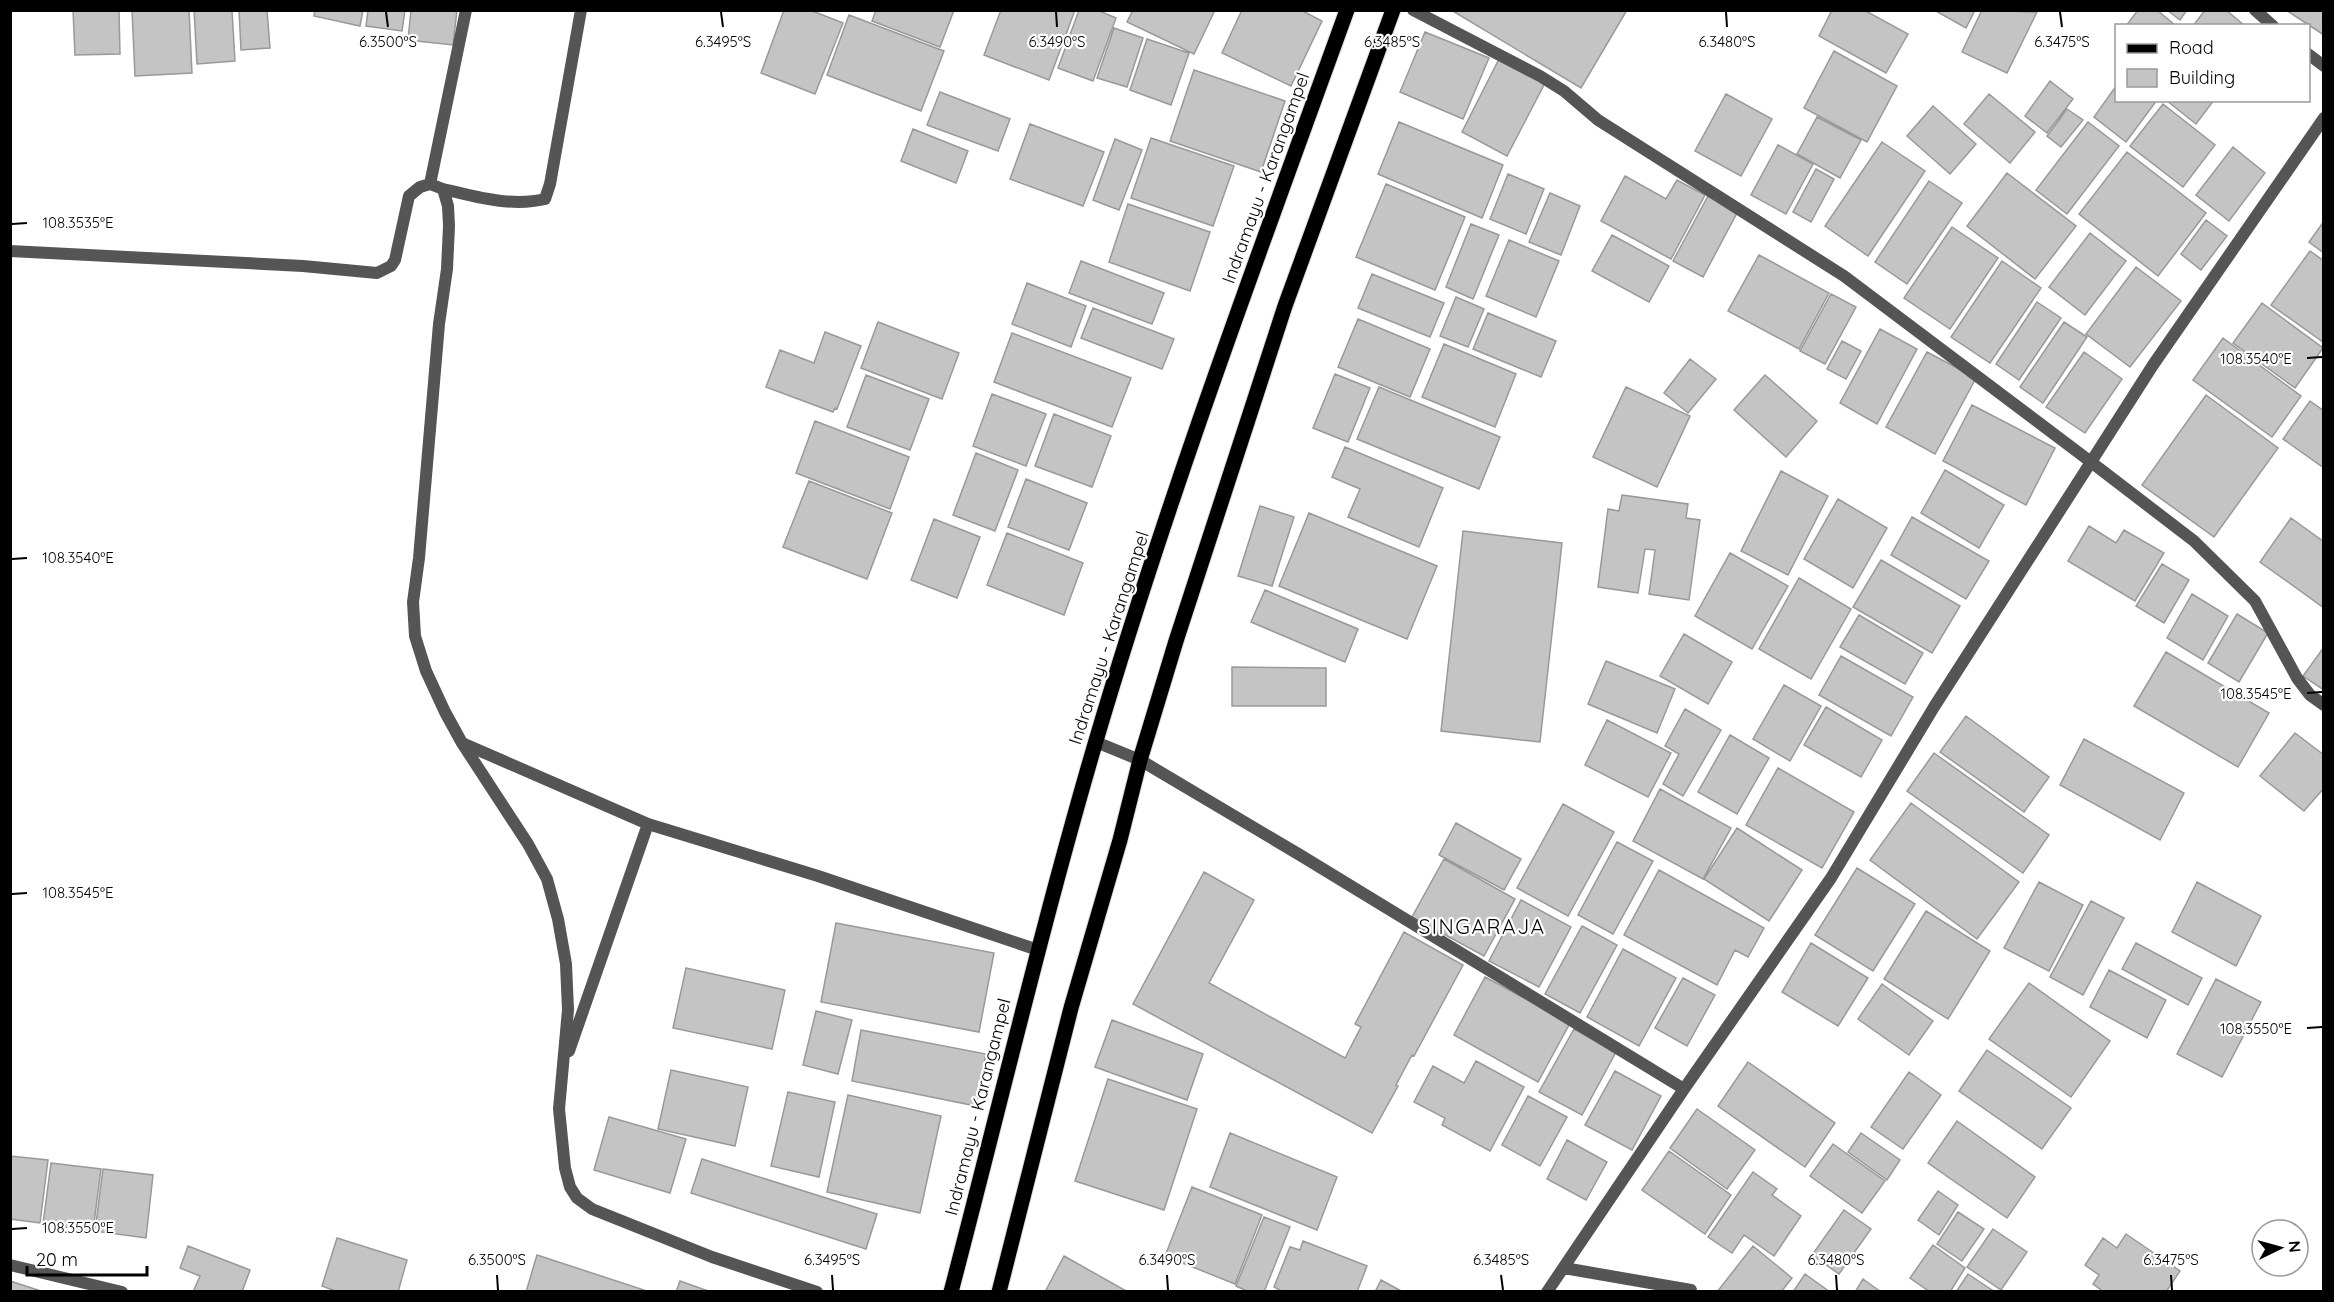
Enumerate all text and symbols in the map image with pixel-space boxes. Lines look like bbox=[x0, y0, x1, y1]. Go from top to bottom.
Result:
legend bbox=[2115, 24, 2310, 102]
text: 6.3500°S bbox=[359, 32, 417, 51]
text: 6.3495°S bbox=[695, 32, 751, 51]
text: 6.3490°S bbox=[1029, 32, 1085, 51]
text: 6.3485°S bbox=[1364, 32, 1420, 51]
text: 6.3480°S bbox=[1699, 32, 1756, 51]
text: 6.3475°S bbox=[2034, 32, 2090, 51]
text: Road bbox=[2169, 36, 2214, 59]
text: Building bbox=[2169, 66, 2235, 89]
street label: Indramayu - Karangampel bbox=[1217, 69, 1314, 286]
text: 108.3535°E bbox=[43, 213, 113, 232]
text: 108.3540°E bbox=[2220, 349, 2292, 368]
street label: Indramayu - Karangampel bbox=[1063, 528, 1154, 747]
text: 108.3540°E bbox=[42, 548, 114, 567]
text: 108.3545°E bbox=[2220, 684, 2292, 703]
text: 108.3545°E bbox=[42, 883, 114, 902]
district label: SINGARAJA bbox=[1419, 913, 1545, 939]
street label: Indramayu - Karangampel bbox=[939, 996, 1016, 1218]
text: 108.3550°E bbox=[2220, 1019, 2292, 1038]
text: 108.3550°E bbox=[42, 1218, 114, 1237]
north arrow bbox=[2250, 1218, 2310, 1278]
scale bar bbox=[27, 1239, 147, 1277]
text: N bbox=[2284, 1240, 2305, 1253]
text: 20 m bbox=[36, 1248, 78, 1271]
text: 6.3500°S bbox=[468, 1250, 526, 1269]
text: 6.3495°S bbox=[804, 1250, 860, 1269]
text: 6.3490°S bbox=[1139, 1250, 1195, 1269]
text: 6.3485°S bbox=[1473, 1250, 1529, 1269]
text: 6.3480°S bbox=[1808, 1250, 1865, 1269]
text: 6.3475°S bbox=[2143, 1250, 2199, 1269]

